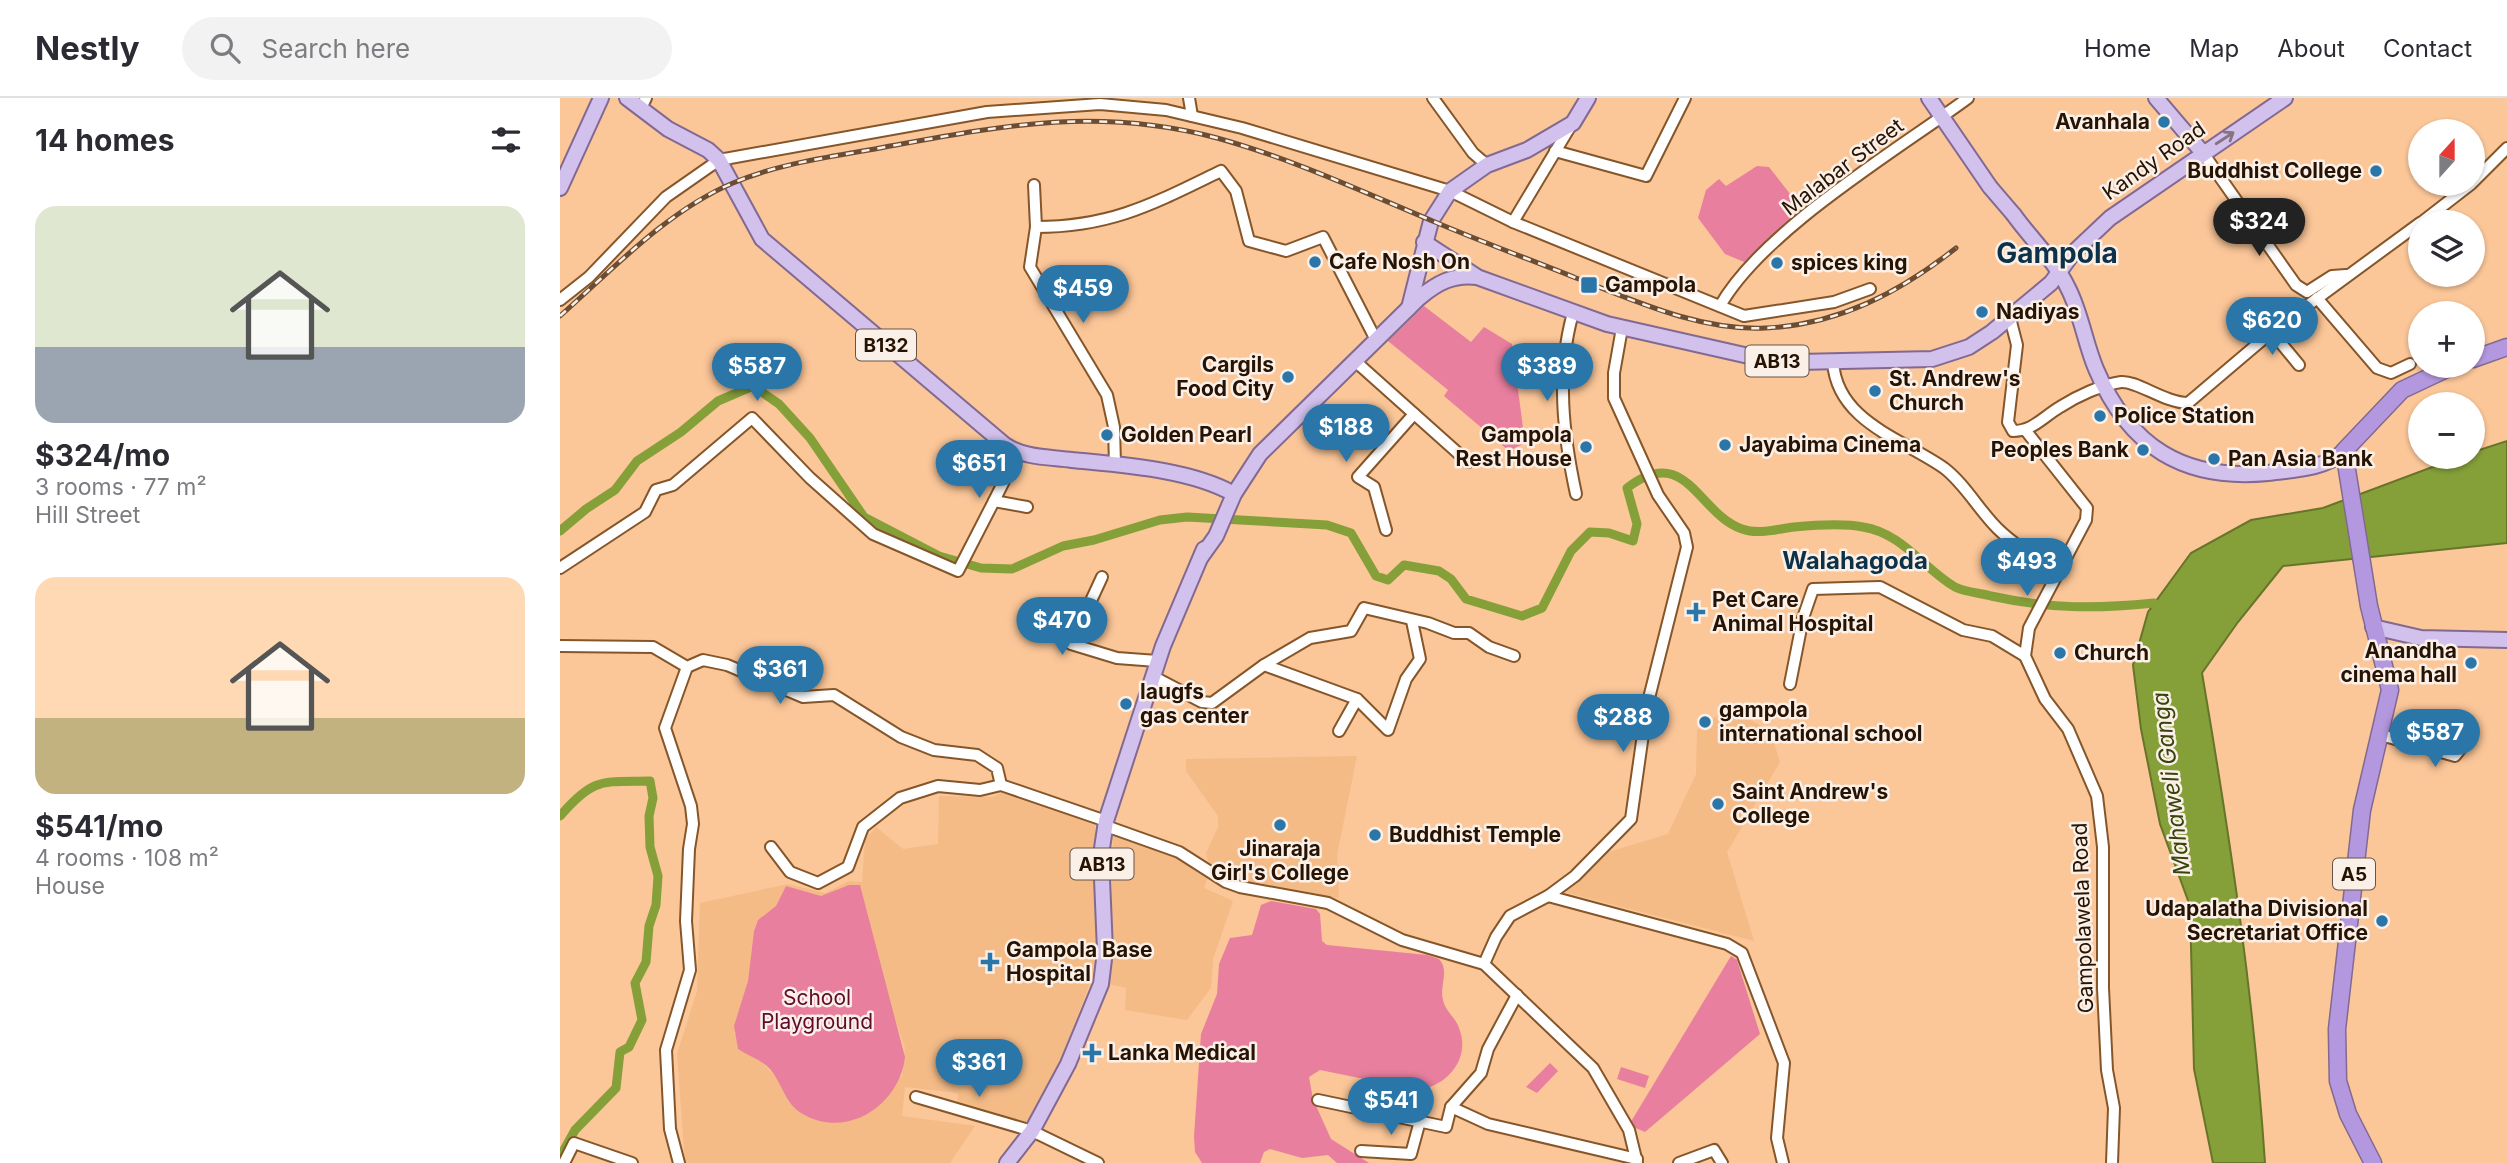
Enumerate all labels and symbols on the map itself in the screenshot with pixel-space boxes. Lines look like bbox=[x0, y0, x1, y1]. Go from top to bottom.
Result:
place label: Avanhala bbox=[2055, 109, 2150, 134]
street label: Malabar Street bbox=[1777, 113, 1908, 220]
marker: Avanhala bbox=[2156, 114, 2172, 130]
street label: Kandy Road bbox=[2098, 116, 2210, 205]
north arrow bbox=[2408, 119, 2485, 196]
one-way arrow bbox=[2215, 131, 2234, 145]
place label: Buddhist College bbox=[2187, 158, 2362, 183]
marker: Buddhist College bbox=[2368, 163, 2384, 179]
pin: $324 bbox=[2218, 198, 2300, 258]
district label: Gampola bbox=[1996, 236, 2118, 270]
place label: Cafe Nosh On bbox=[1329, 249, 1470, 274]
place label: spices king bbox=[1791, 250, 1908, 275]
marker: Cafe Nosh On bbox=[1307, 254, 1323, 270]
marker: spices king bbox=[1769, 255, 1785, 271]
pin: $459 bbox=[1042, 266, 1124, 325]
place label: Gampola bbox=[1605, 272, 1696, 297]
marker: Gampola bbox=[1579, 275, 1599, 295]
pin: $620 bbox=[2231, 298, 2313, 357]
place label: Nadiyas bbox=[1996, 299, 2080, 324]
marker: Nadiyas bbox=[1974, 304, 1990, 320]
road number: B132 bbox=[856, 330, 916, 360]
pin: $587 bbox=[716, 344, 798, 403]
pin: $389 bbox=[1506, 344, 1588, 403]
road number: AB13 bbox=[1746, 345, 1808, 376]
place label: Cargils Food City bbox=[1176, 352, 1274, 401]
place label: St. Andrew's Church bbox=[1889, 366, 2021, 415]
marker: Cargils Food City bbox=[1280, 369, 1296, 385]
marker: St. Andrew's Church bbox=[1867, 383, 1883, 399]
place label: Police Station bbox=[2114, 403, 2255, 428]
pin: $188 bbox=[1305, 404, 1387, 464]
marker: Police Station bbox=[2092, 408, 2108, 424]
place label: Golden Pearl bbox=[1121, 422, 1252, 447]
place label: Gampola Rest House bbox=[1456, 422, 1572, 471]
marker: Golden Pearl bbox=[1099, 427, 1115, 443]
place label: Jayabima Cinema bbox=[1739, 432, 1921, 457]
marker: Jayabima Cinema bbox=[1717, 437, 1733, 453]
place label: Peoples Bank bbox=[1991, 437, 2130, 462]
marker: Gampola Rest House bbox=[1578, 439, 1594, 455]
pin: $651 bbox=[938, 440, 1020, 500]
marker: Peoples Bank bbox=[2135, 442, 2151, 458]
place label: Pan Asia Bank bbox=[2228, 446, 2374, 471]
marker: Pan Asia Bank bbox=[2206, 451, 2222, 467]
pin: $493 bbox=[1986, 538, 2068, 598]
district label: Walahagoda bbox=[1782, 546, 1928, 575]
place label: Pet Care Animal Hospital bbox=[1712, 587, 1873, 636]
pin: $470 bbox=[1021, 598, 1103, 657]
marker: Pet Care Animal Hospital bbox=[1686, 602, 1706, 622]
place label: Anandha cinema hall bbox=[2340, 638, 2457, 687]
place label: Church bbox=[2074, 640, 2149, 665]
marker: Church bbox=[2052, 645, 2068, 661]
pin: $361 bbox=[739, 646, 821, 706]
marker: Anandha cinema hall bbox=[2463, 655, 2479, 671]
place label: laugfs gas center bbox=[1140, 679, 1249, 728]
water label: Mahaweli Ganga bbox=[2146, 690, 2196, 878]
pin: $288 bbox=[1582, 694, 1664, 754]
marker: laugfs gas center bbox=[1118, 696, 1134, 712]
place label: gampola international school bbox=[1719, 697, 1923, 746]
pin: $587 bbox=[2394, 710, 2476, 769]
marker: gampola international school bbox=[1697, 714, 1713, 730]
place label: Saint Andrew's College bbox=[1732, 779, 1888, 828]
marker: Saint Andrew's College bbox=[1710, 796, 1726, 812]
marker: Jinaraja Girl's College bbox=[1272, 817, 1288, 833]
place label: Buddhist Temple bbox=[1389, 822, 1561, 847]
street label: Gampolawela Road bbox=[2067, 822, 2098, 1014]
marker: Buddhist Temple bbox=[1367, 827, 1383, 843]
place label: Jinaraja Girl's College bbox=[1211, 836, 1349, 885]
road number: AB13 bbox=[1070, 848, 1134, 880]
road number: A5 bbox=[2333, 859, 2375, 890]
place label: Udapalatha Divisional Secretariat Office bbox=[2145, 896, 2368, 945]
marker: Udapalatha Divisional Secretariat Office bbox=[2374, 913, 2390, 929]
place label: Gampola Base Hospital bbox=[1006, 937, 1152, 986]
marker: Gampola Base Hospital bbox=[980, 952, 1000, 972]
park label: School Playground bbox=[761, 985, 873, 1034]
pin: $361 bbox=[938, 1040, 1020, 1099]
place label: Lanka Medical bbox=[1108, 1040, 1256, 1065]
marker: Lanka Medical bbox=[1082, 1043, 1102, 1063]
pin: $541 bbox=[1350, 1077, 1432, 1137]

